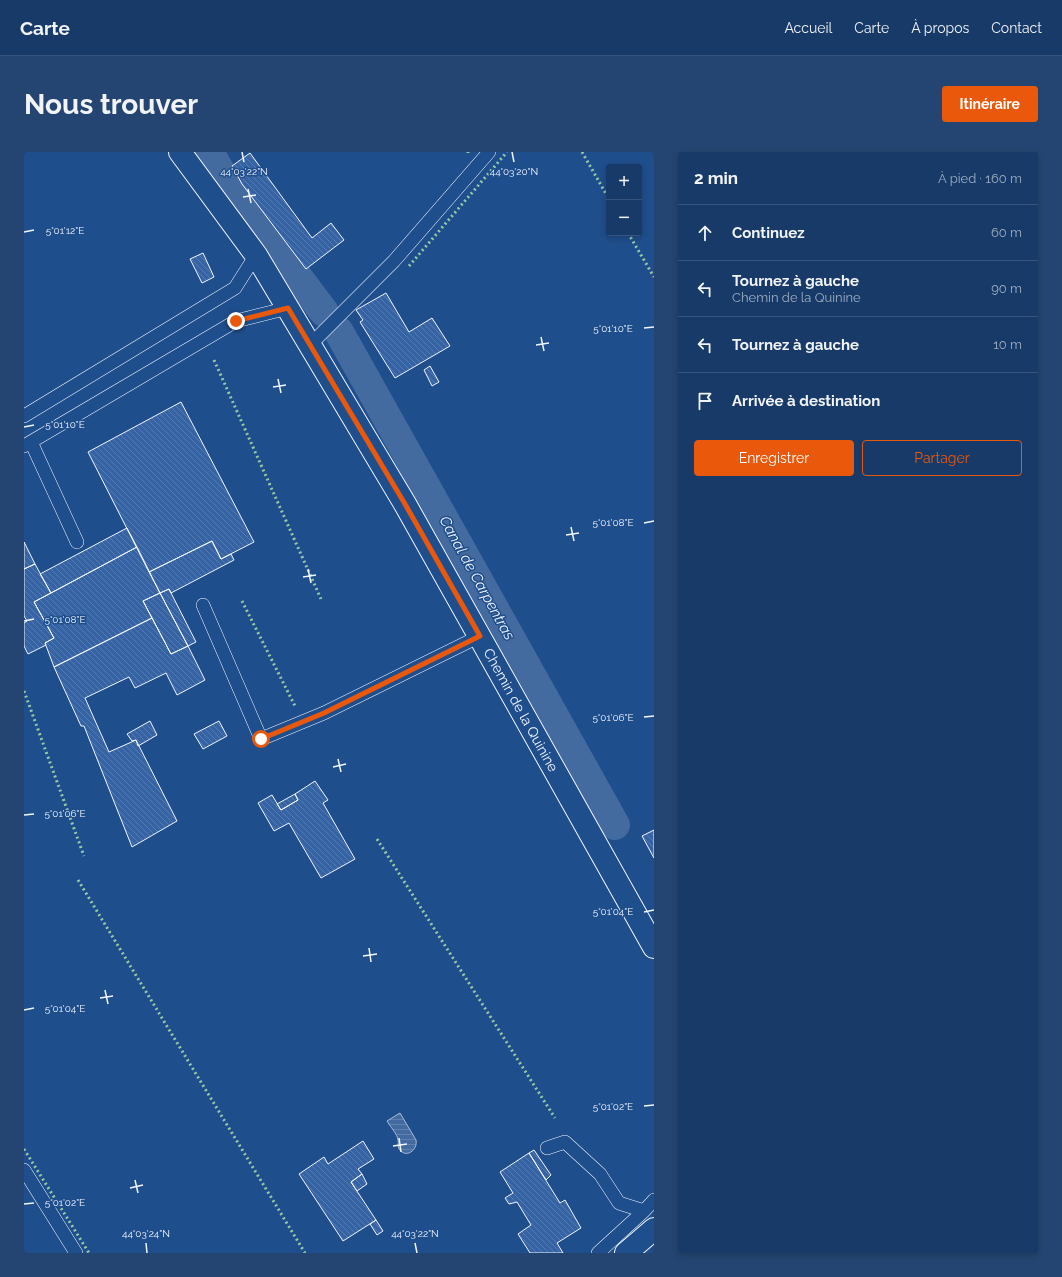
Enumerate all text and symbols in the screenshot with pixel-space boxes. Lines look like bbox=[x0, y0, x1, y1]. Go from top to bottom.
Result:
text: Carte bbox=[20, 17, 70, 39]
text: Accueil bbox=[784, 20, 832, 36]
text: Carte bbox=[854, 20, 889, 36]
text: À propos bbox=[911, 20, 969, 36]
text: Contact bbox=[991, 20, 1042, 36]
button: Itinéraire bbox=[942, 86, 1038, 122]
text: Nous trouver bbox=[24, 88, 198, 121]
map controls bbox=[606, 164, 642, 236]
button: + bbox=[606, 164, 642, 200]
text: 44°03'22"N bbox=[220, 166, 268, 177]
text: 44°03'20"N bbox=[490, 166, 538, 177]
text: 2 min bbox=[694, 168, 738, 188]
text: À pied · 160 m bbox=[938, 171, 1022, 186]
button: − bbox=[606, 200, 642, 236]
icon: ahead bbox=[694, 222, 716, 244]
text: Continuez bbox=[732, 224, 805, 242]
text: 5°01'12"E bbox=[46, 225, 84, 236]
text: 60 m bbox=[991, 225, 1022, 240]
text: Tournez à gauche bbox=[732, 272, 859, 290]
icon: left bbox=[694, 278, 716, 300]
text: 90 m bbox=[991, 281, 1022, 296]
text: Chemin de la Quinine bbox=[732, 290, 861, 305]
route end bbox=[227, 312, 245, 330]
text: 5°01'10"E bbox=[593, 323, 633, 334]
icon: left bbox=[694, 334, 716, 356]
text: Tournez à gauche bbox=[732, 336, 859, 354]
text: 10 m bbox=[993, 337, 1022, 352]
icon: arrive bbox=[694, 390, 716, 412]
text: Arrivée à destination bbox=[732, 392, 880, 410]
text: 5°01'10"E bbox=[45, 419, 85, 430]
button: Enregistrer bbox=[694, 440, 854, 476]
button: Partager bbox=[862, 440, 1022, 476]
water label: Canal de Carpentras bbox=[435, 513, 519, 643]
text: 5°01'08"E bbox=[592, 517, 634, 528]
text: 5°01'08"E bbox=[44, 614, 86, 625]
street label: Chemin de la Quinine bbox=[480, 646, 562, 774]
text: 5°01'06"E bbox=[592, 712, 634, 723]
route start bbox=[252, 730, 270, 748]
text: 5°01'06"E bbox=[44, 808, 86, 819]
text: 5°01'04"E bbox=[593, 906, 633, 917]
text: 5°01'04"E bbox=[45, 1003, 85, 1014]
text: 5°01'02"E bbox=[593, 1101, 633, 1112]
text: 5°01'02"E bbox=[45, 1197, 85, 1208]
text: 44°03'24"N bbox=[122, 1228, 170, 1239]
text: 44°03'22"N bbox=[391, 1228, 439, 1239]

